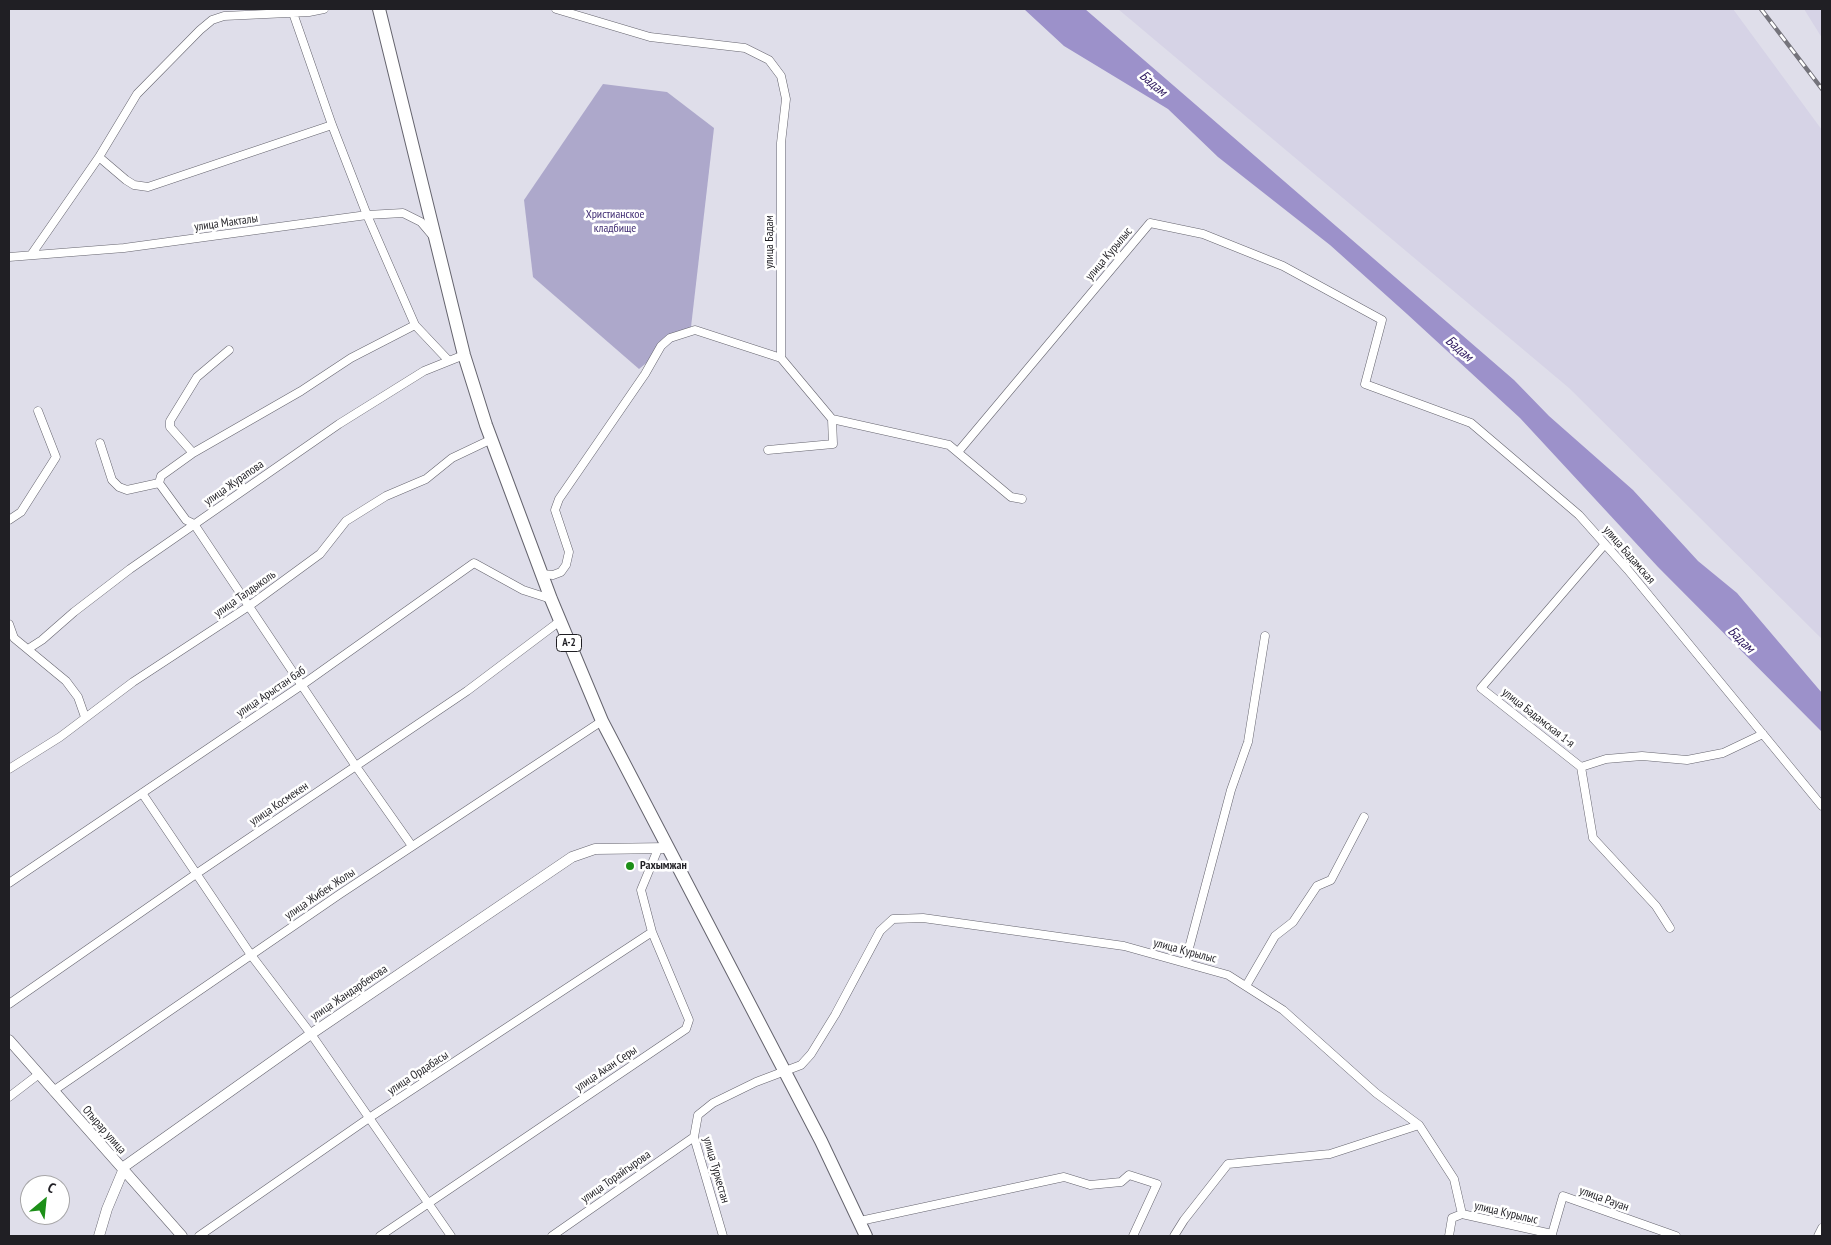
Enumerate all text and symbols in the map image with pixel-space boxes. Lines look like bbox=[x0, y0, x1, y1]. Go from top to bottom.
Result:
water label: Бадам bbox=[1136, 68, 1170, 100]
park label: Христианское кладбище bbox=[586, 208, 644, 236]
street label: улица Макталы bbox=[193, 211, 259, 235]
street label: улица Бадам bbox=[763, 215, 777, 269]
street label: улица Курылыс bbox=[1083, 225, 1135, 283]
water label: Бадам bbox=[1442, 333, 1476, 365]
street label: улица Журапова bbox=[201, 457, 267, 509]
street label: улица Бадамская bbox=[1600, 523, 1658, 587]
street label: улица Талдыколь bbox=[211, 567, 279, 621]
water label: Бадам bbox=[1724, 623, 1758, 657]
road number: A-2 bbox=[556, 634, 582, 651]
street label: улица Арыстан баб bbox=[234, 664, 308, 720]
street label: улица Бадамская 1-я bbox=[1499, 685, 1577, 751]
street label: улица Космекен bbox=[247, 779, 311, 829]
place label: Рахымжан bbox=[640, 859, 687, 873]
marker: Рахымжан bbox=[624, 860, 636, 872]
street label: улица Жибек Жолы bbox=[282, 865, 358, 923]
street label: улица Курылыс bbox=[1152, 936, 1218, 966]
street label: улица Жандарбекова bbox=[308, 962, 390, 1024]
street label: улица Акан Серы bbox=[572, 1043, 640, 1095]
street label: улица Ордабасы bbox=[385, 1048, 451, 1098]
street label: Отырар улица bbox=[79, 1103, 129, 1157]
street label: улица Туркестан bbox=[700, 1135, 732, 1205]
street label: улица Торайгырова bbox=[578, 1148, 654, 1206]
north arrow bbox=[20, 1175, 70, 1225]
text: С bbox=[45, 1178, 59, 1197]
street label: улица Рауан bbox=[1577, 1183, 1631, 1215]
street label: улица Курылыс bbox=[1473, 1199, 1539, 1227]

